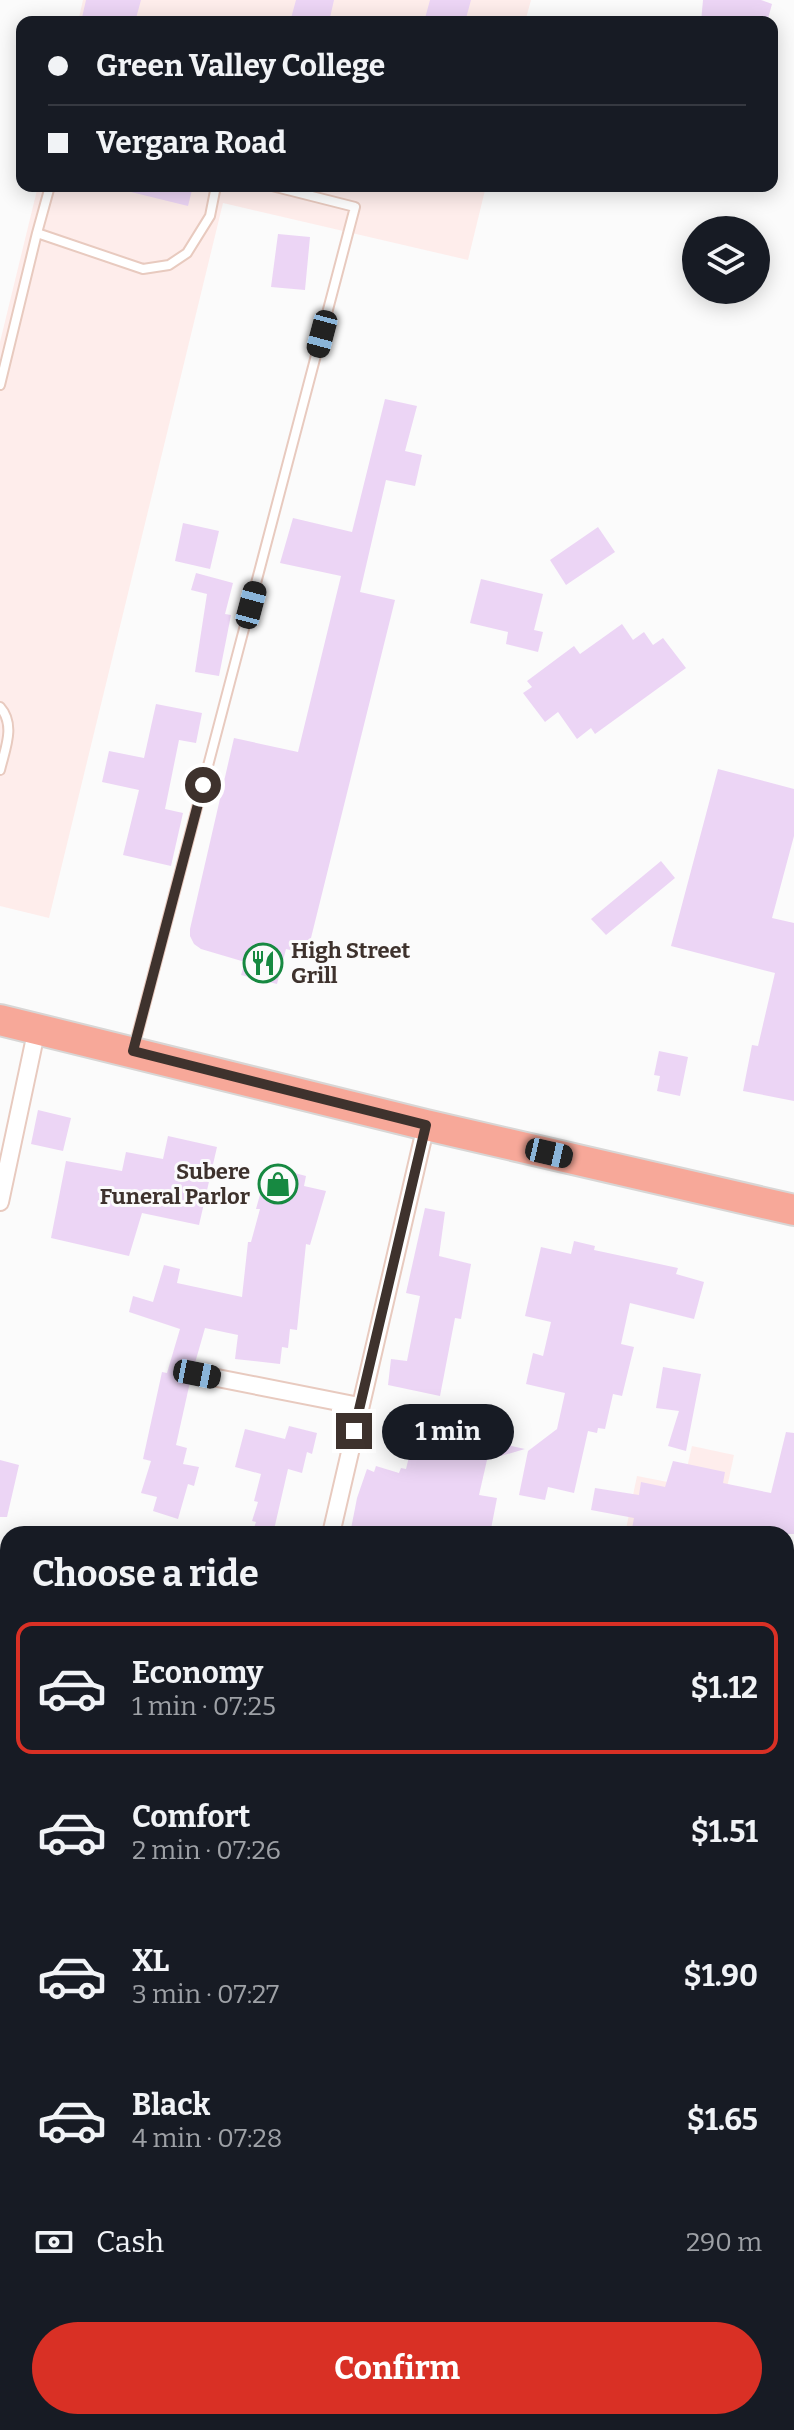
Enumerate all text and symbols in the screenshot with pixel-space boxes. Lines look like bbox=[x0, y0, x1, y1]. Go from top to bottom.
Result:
text: Green Valley College bbox=[96, 48, 385, 84]
text: Vergara Road bbox=[96, 125, 286, 161]
map controls bbox=[682, 216, 770, 304]
button: layers bbox=[682, 216, 770, 304]
car bbox=[304, 308, 340, 360]
car bbox=[233, 579, 269, 631]
route start bbox=[185, 767, 221, 803]
place label: High Street Grill bbox=[291, 937, 411, 989]
restaurant icon: High Street Grill bbox=[242, 942, 284, 984]
car bbox=[523, 1136, 575, 1170]
place label: Subere Funeral Parlor bbox=[100, 1158, 251, 1210]
shop icon: Subere Funeral Parlor bbox=[257, 1163, 299, 1205]
car bbox=[171, 1358, 223, 1390]
callout: 1 min bbox=[382, 1403, 514, 1459]
route end bbox=[336, 1413, 372, 1449]
text: 1 min bbox=[415, 1416, 481, 1447]
text: Choose a ride bbox=[32, 1552, 259, 1596]
icon: car bbox=[36, 1652, 108, 1724]
text: Economy bbox=[132, 1655, 263, 1691]
text: $1.12 bbox=[691, 1670, 758, 1706]
text: 1 min · 07:25 bbox=[132, 1691, 276, 1722]
icon: car bbox=[36, 1796, 108, 1868]
text: Comfort bbox=[132, 1799, 250, 1835]
text: $1.51 bbox=[691, 1814, 758, 1850]
text: 2 min · 07:26 bbox=[132, 1835, 281, 1866]
icon: car bbox=[36, 1940, 108, 2012]
text: XL bbox=[132, 1943, 169, 1979]
text: $1.90 bbox=[684, 1958, 758, 1994]
text: 3 min · 07:27 bbox=[132, 1979, 279, 2010]
icon: car bbox=[36, 2084, 108, 2156]
text: Black bbox=[132, 2087, 210, 2123]
text: $1.65 bbox=[687, 2102, 758, 2138]
text: 4 min · 07:28 bbox=[132, 2123, 282, 2154]
icon: cash bbox=[32, 2220, 76, 2264]
text: Cash bbox=[96, 2224, 164, 2260]
text: 290 m bbox=[686, 2227, 762, 2258]
button: Confirm bbox=[32, 2322, 762, 2414]

